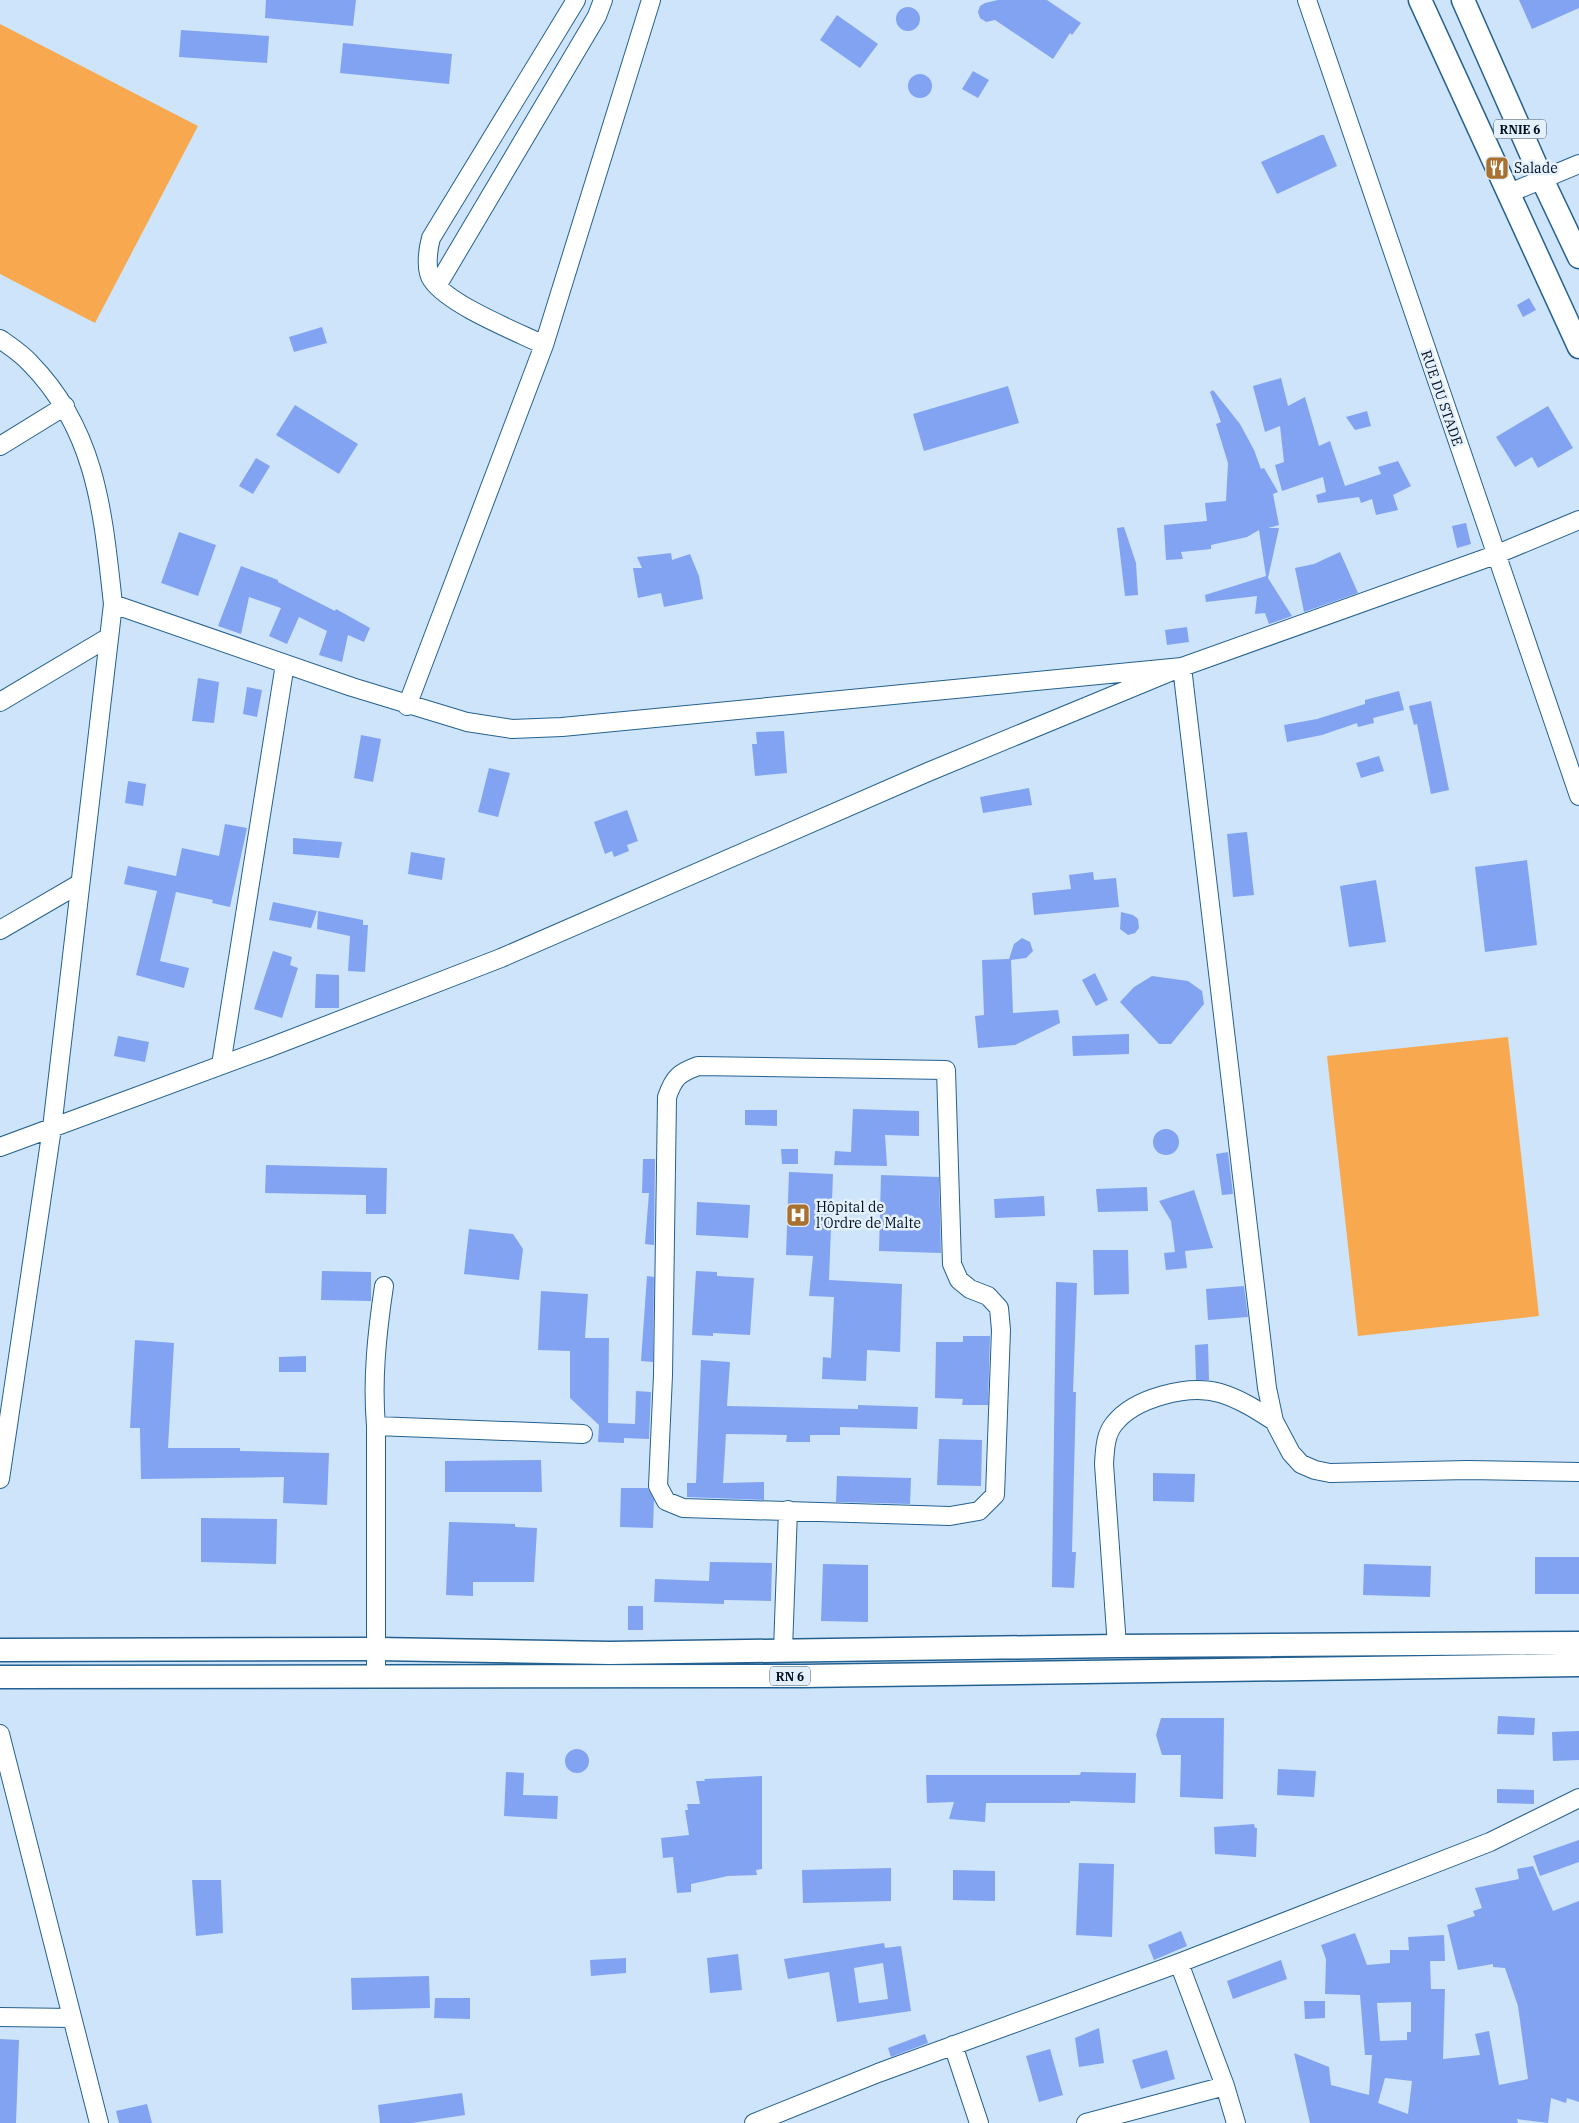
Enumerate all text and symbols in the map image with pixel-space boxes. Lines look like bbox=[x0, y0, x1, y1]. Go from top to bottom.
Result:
road number: RNIE 6 bbox=[1494, 120, 1546, 138]
restaurant icon: Salade bbox=[1484, 155, 1510, 181]
place label: Salade bbox=[1514, 159, 1558, 177]
street label: RUE DU STADE bbox=[1417, 348, 1467, 448]
place label: Hôpital de l'Ordre de Malte bbox=[816, 1198, 921, 1232]
hospital icon: Hôpital de l'Ordre de Malte bbox=[785, 1202, 811, 1228]
road number: RN 6 bbox=[770, 1666, 810, 1685]

